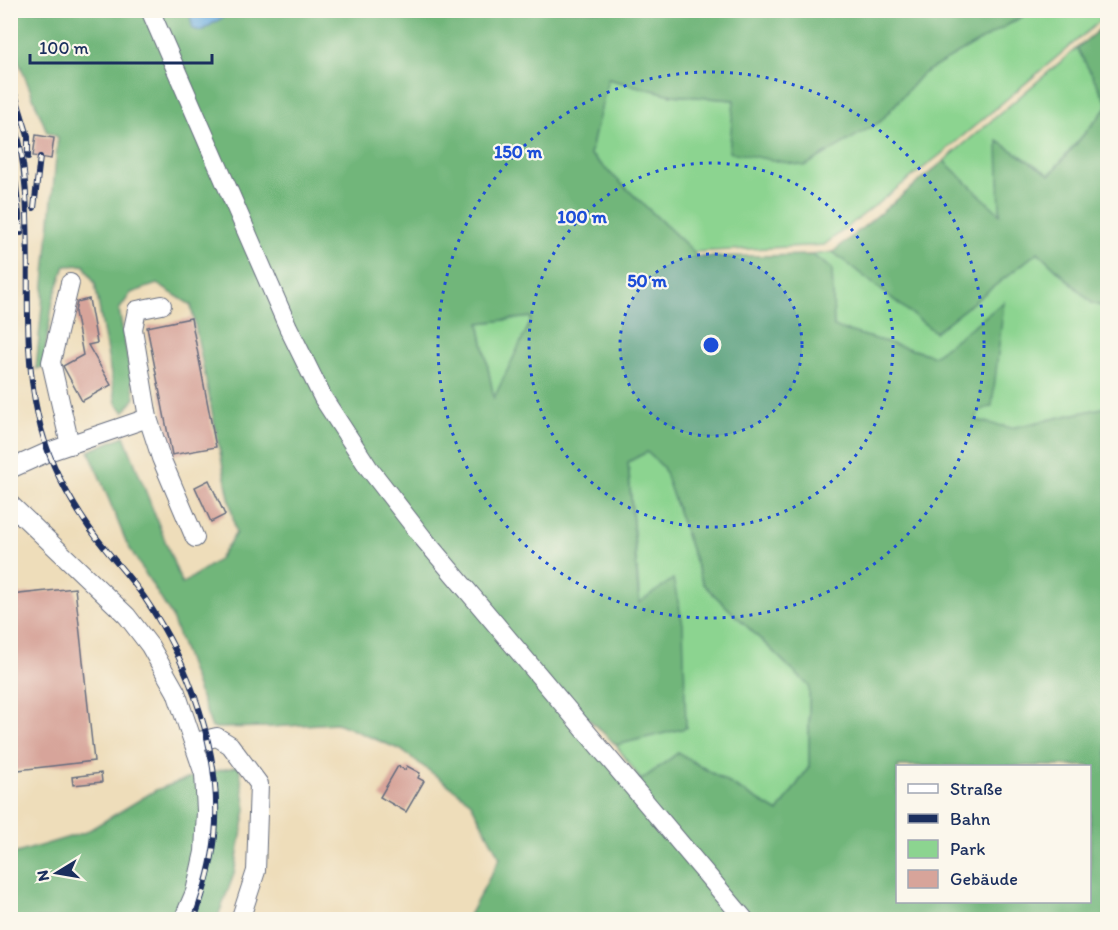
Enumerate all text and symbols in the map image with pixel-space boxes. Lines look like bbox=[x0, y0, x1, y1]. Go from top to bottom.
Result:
scale bar bbox=[30, 27, 212, 65]
text: 100 m bbox=[39, 37, 89, 59]
text: 150 m bbox=[494, 141, 543, 163]
text: 100 m bbox=[557, 206, 608, 228]
text: 50 m bbox=[627, 270, 668, 292]
centre of rings bbox=[701, 335, 721, 355]
legend bbox=[896, 765, 1091, 903]
text: Straße bbox=[950, 778, 1003, 800]
text: Bahn bbox=[950, 808, 991, 830]
text: Park bbox=[950, 838, 985, 860]
north arrow bbox=[27, 843, 87, 903]
text: Gebäude bbox=[950, 868, 1018, 890]
text: N bbox=[32, 869, 53, 883]

